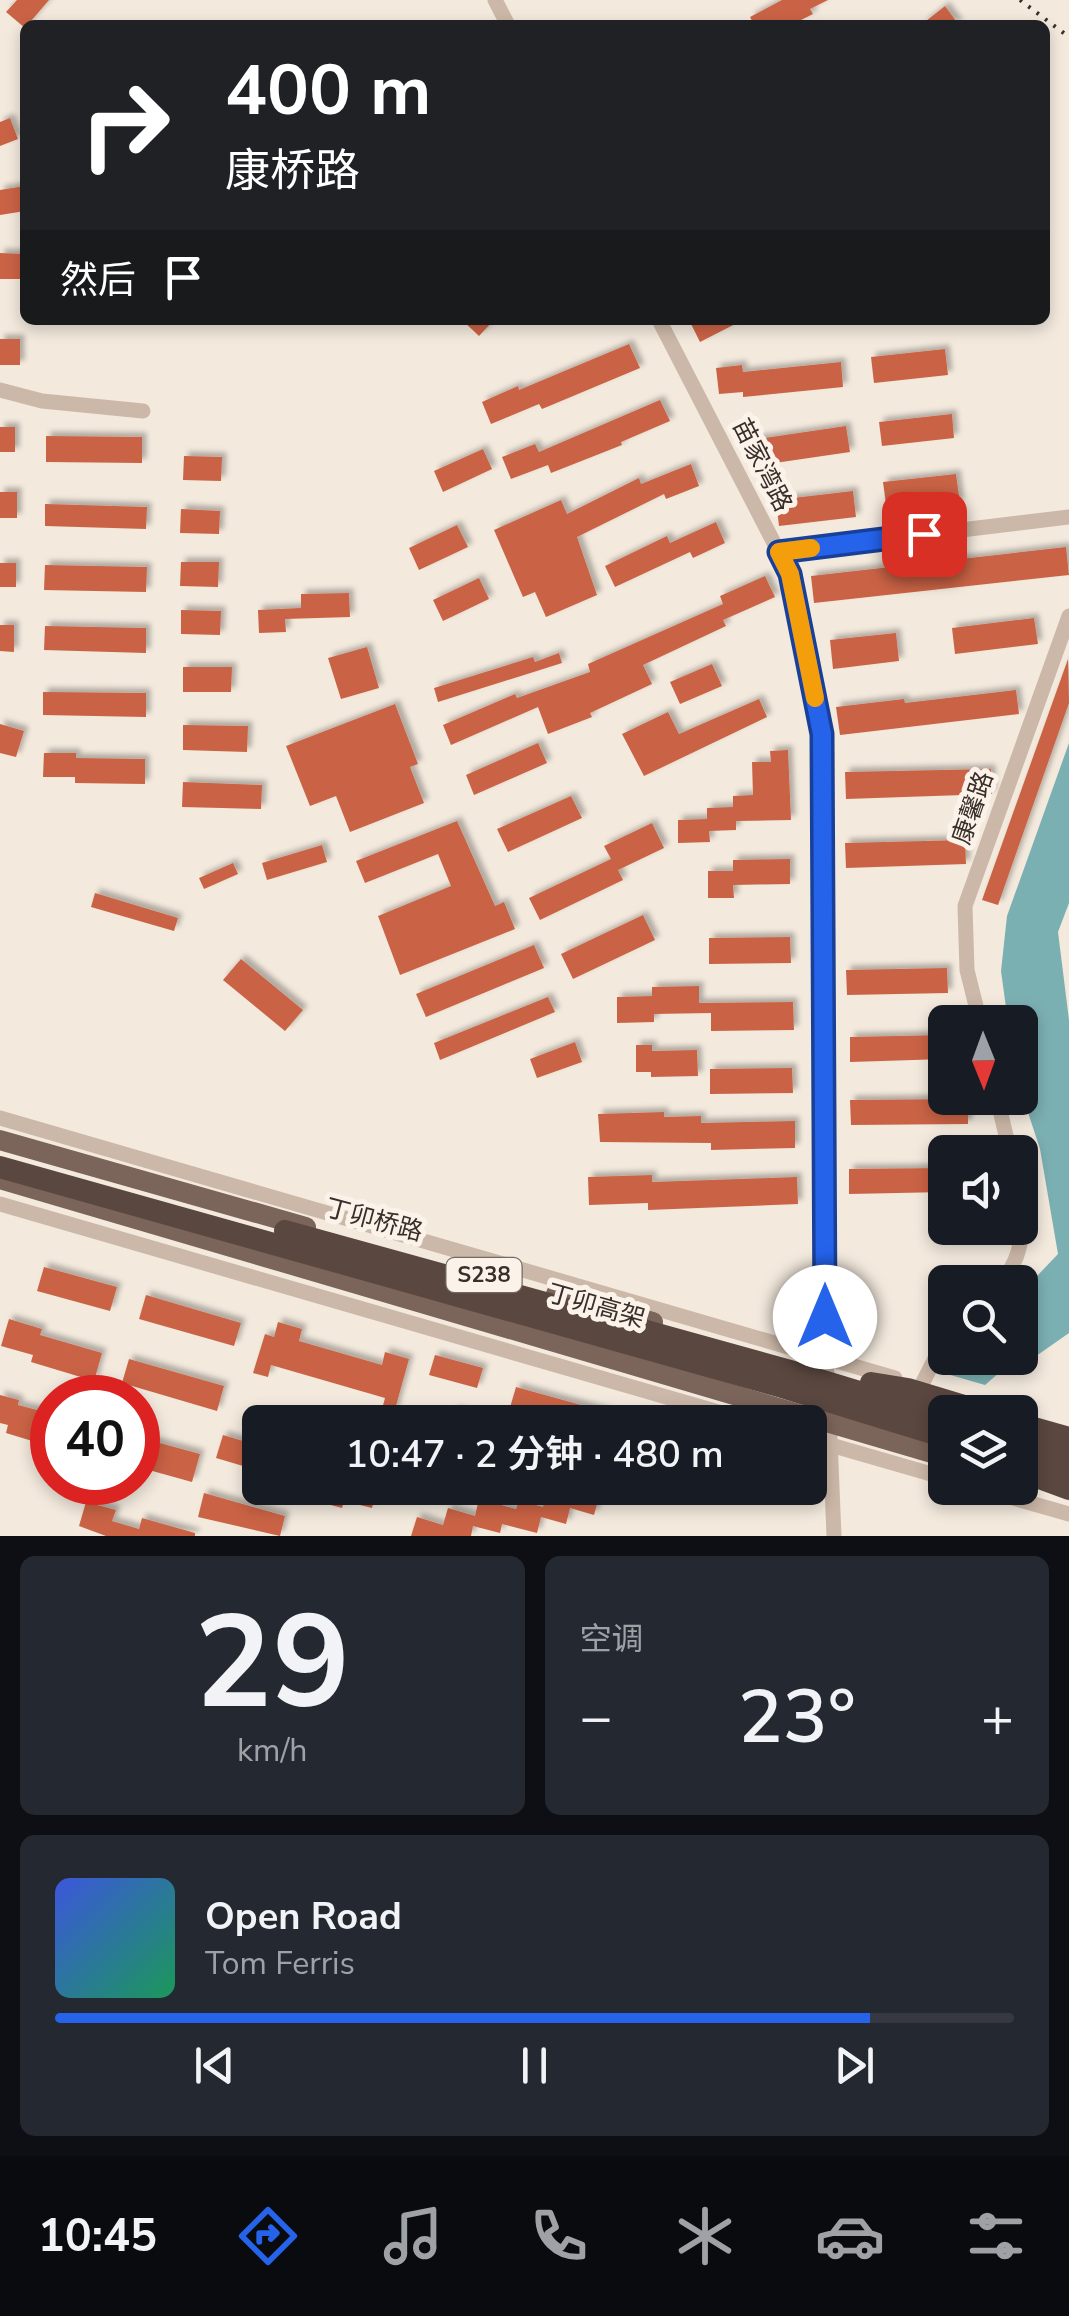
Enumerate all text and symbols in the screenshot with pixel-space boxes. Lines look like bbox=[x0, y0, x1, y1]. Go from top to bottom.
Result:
text: 400 m bbox=[225, 43, 431, 139]
icon: right bbox=[60, 60, 190, 190]
text: 康桥路 bbox=[225, 141, 360, 202]
icon: arrive bbox=[156, 250, 211, 305]
text: 然后 bbox=[60, 255, 136, 306]
street label: 苗家湾路 bbox=[724, 413, 800, 517]
pin bbox=[882, 492, 967, 577]
icon: arrive bbox=[897, 507, 952, 562]
street label: 康馨路 bbox=[945, 767, 1001, 849]
north arrow bbox=[928, 1005, 1038, 1115]
map controls bbox=[928, 1005, 1038, 1505]
button: sound bbox=[928, 1135, 1038, 1245]
street label: 丁卯桥路 bbox=[321, 1191, 427, 1249]
road number: S238 bbox=[446, 1258, 522, 1292]
position arrow bbox=[773, 1265, 877, 1369]
button: search bbox=[928, 1265, 1038, 1375]
street label: 丁卯高架 bbox=[543, 1276, 649, 1336]
speed limit sign: 40 bbox=[30, 1375, 160, 1505]
button: layers bbox=[928, 1395, 1038, 1505]
text: 10:47 · 2 分钟 · 480 m bbox=[345, 1429, 724, 1480]
text: 29 bbox=[194, 1575, 350, 1752]
text: 空调 bbox=[580, 1618, 644, 1661]
text: 23° bbox=[738, 1666, 856, 1768]
text: − bbox=[580, 1680, 613, 1755]
text: + bbox=[981, 1680, 1014, 1755]
text: km/h bbox=[237, 1729, 308, 1772]
text: Open Road bbox=[205, 1891, 402, 1942]
text: Tom Ferris bbox=[205, 1942, 355, 1985]
icon: previous bbox=[187, 2038, 242, 2093]
icon: pause bbox=[507, 2038, 562, 2093]
icon: next bbox=[827, 2038, 882, 2093]
icon: directions bbox=[233, 2201, 303, 2271]
icon: music bbox=[378, 2201, 448, 2271]
icon: phone bbox=[524, 2201, 594, 2271]
icon: climate bbox=[670, 2201, 740, 2271]
icon: car bbox=[815, 2201, 885, 2271]
icon: filters bbox=[961, 2201, 1031, 2271]
text: 10:45 bbox=[38, 2206, 157, 2267]

